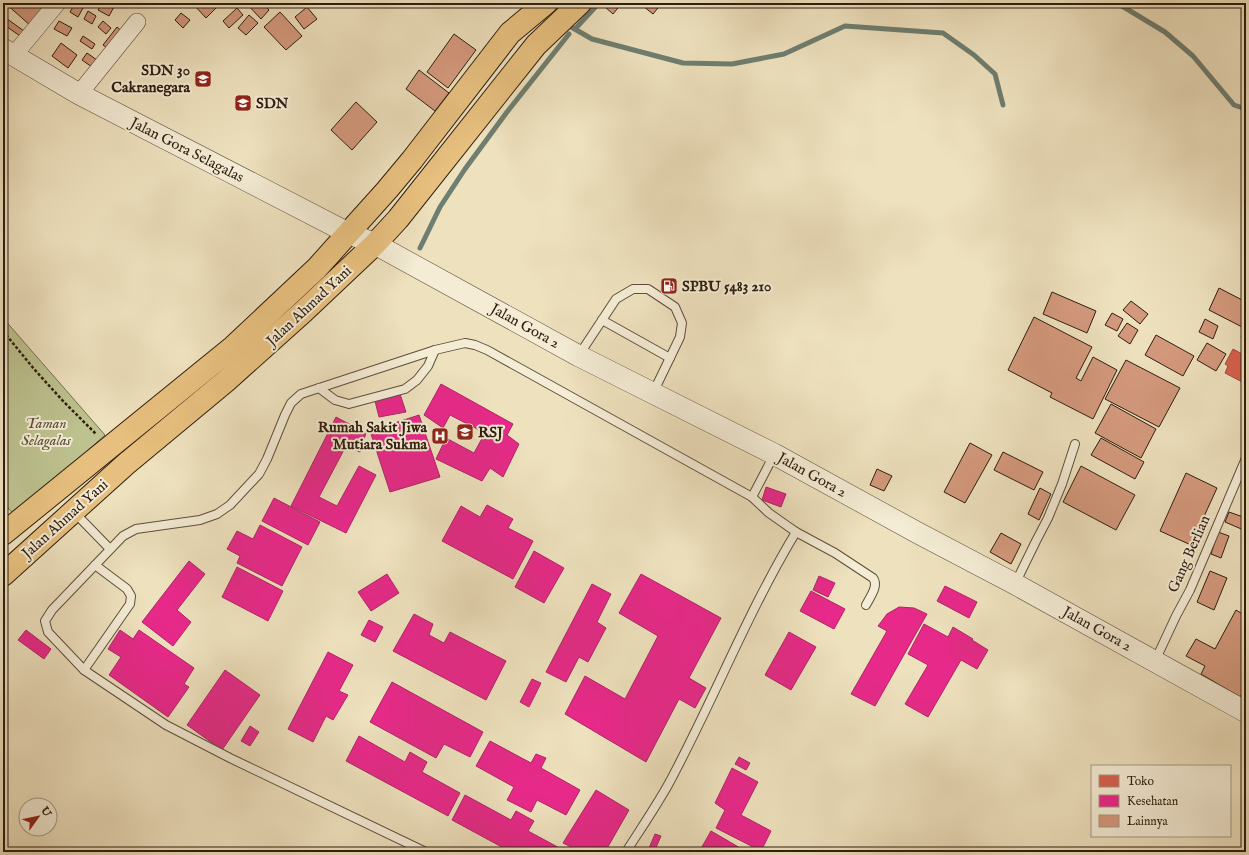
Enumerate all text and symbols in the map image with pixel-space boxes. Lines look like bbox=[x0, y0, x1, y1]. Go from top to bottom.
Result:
place label: SDN 30 Cakranegara bbox=[111, 61, 191, 97]
school or university icon: SDN 30 Cakranegara bbox=[193, 69, 213, 89]
school or university icon: SDN bbox=[233, 93, 253, 113]
place label: SDN bbox=[256, 94, 288, 113]
street label: Jalan Gora Selagalas bbox=[125, 112, 247, 187]
street label: Jalan Ahmad Yani bbox=[261, 262, 356, 352]
fuel station icon: SPBU 5483 210 bbox=[659, 276, 679, 296]
place label: SPBU 5483 210 bbox=[682, 277, 771, 296]
street label: Jalan Gora 2 bbox=[485, 298, 563, 353]
park label: Taman Selagalas bbox=[21, 414, 72, 451]
place label: Rumah Sakit Jiwa Mutiara Sukma bbox=[318, 418, 428, 454]
school or university icon: RSJ bbox=[455, 422, 475, 442]
place label: RSJ bbox=[478, 423, 504, 442]
hospital icon: Rumah Sakit Jiwa Mutiara Sukma bbox=[430, 426, 450, 446]
street label: Jalan Gora 2 bbox=[772, 447, 850, 502]
street label: Jalan Ahmad Yani bbox=[16, 475, 112, 564]
street label: Gang Berlian bbox=[1163, 512, 1215, 596]
street label: Jalan Gora 2 bbox=[1057, 601, 1135, 656]
legend bbox=[1091, 765, 1231, 837]
text: Toko bbox=[1127, 774, 1154, 789]
text: Kesehatan bbox=[1127, 794, 1179, 809]
north arrow bbox=[18, 797, 58, 837]
text: U bbox=[37, 804, 54, 820]
text: Lainnya bbox=[1127, 814, 1168, 829]

